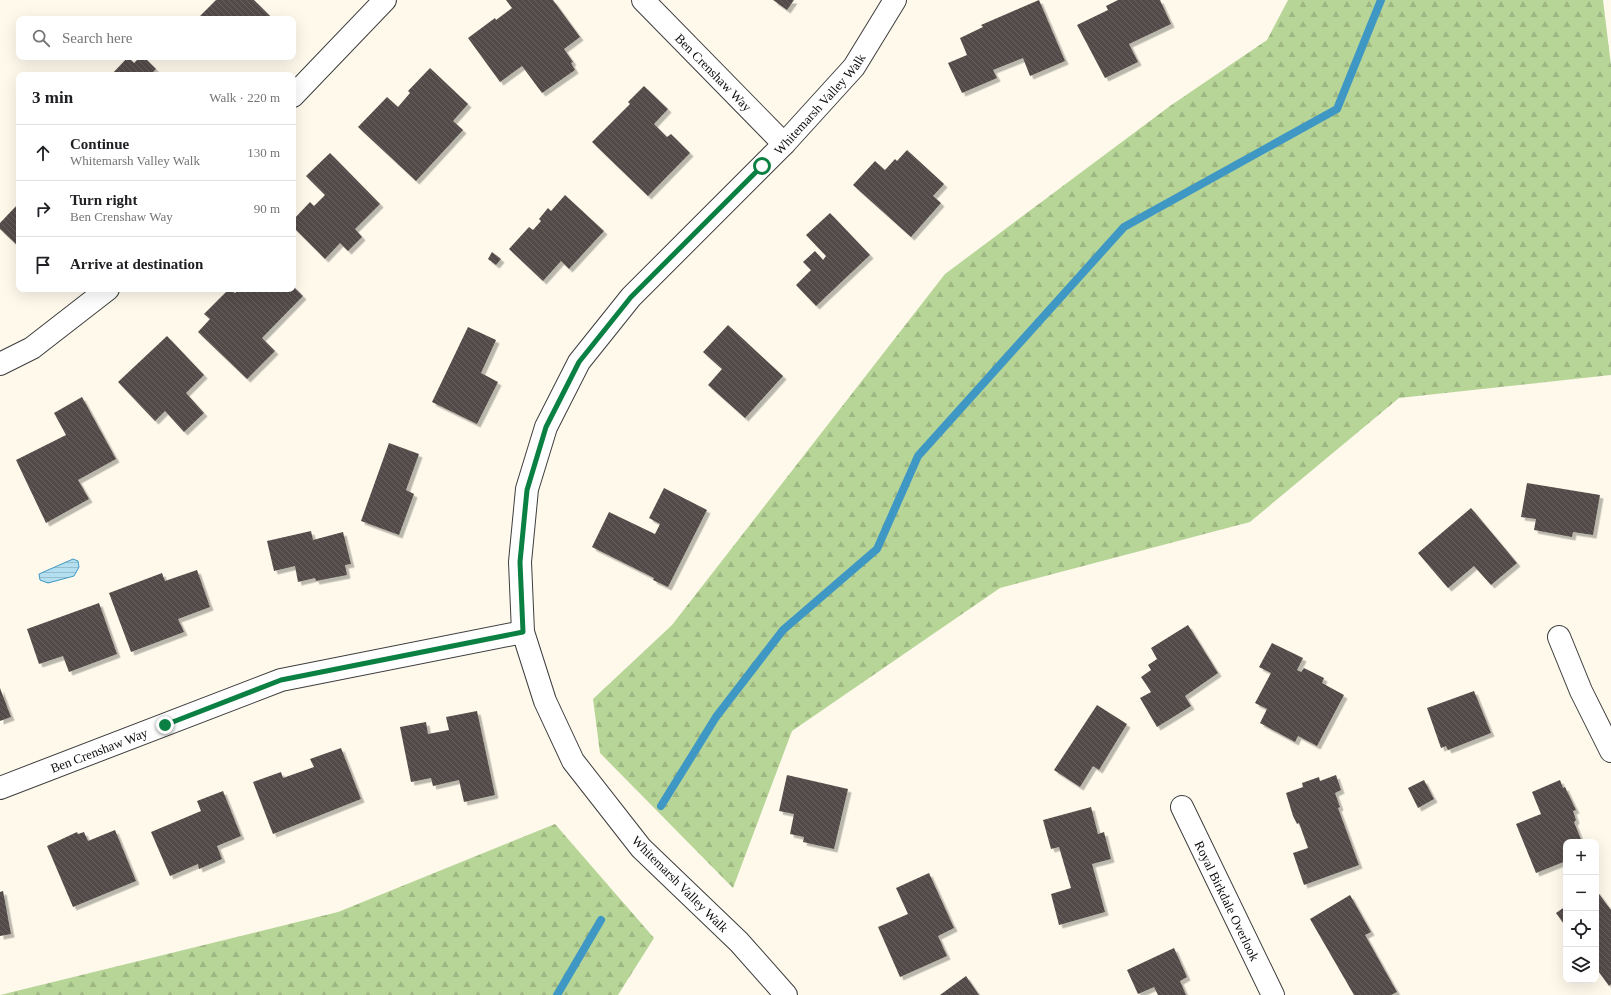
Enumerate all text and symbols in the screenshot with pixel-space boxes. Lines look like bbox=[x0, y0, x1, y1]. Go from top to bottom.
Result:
search box bbox=[16, 16, 296, 60]
icon: search bbox=[30, 27, 52, 49]
text: Search here bbox=[62, 30, 132, 46]
street label: Ben Crenshaw Way bbox=[672, 30, 755, 114]
street label: Whitemarsh Valley Walk bbox=[771, 50, 868, 157]
text: 3 min bbox=[32, 88, 73, 107]
text: Walk · 220 m bbox=[209, 90, 280, 105]
text: Continue bbox=[70, 136, 129, 152]
icon: ahead bbox=[32, 142, 54, 164]
text: 130 m bbox=[247, 145, 280, 160]
text: Whitemarsh Valley Walk bbox=[70, 153, 200, 168]
route start bbox=[753, 157, 771, 175]
text: Turn right bbox=[70, 192, 137, 208]
icon: right bbox=[32, 198, 54, 220]
text: 90 m bbox=[254, 201, 280, 216]
text: Ben Crenshaw Way bbox=[70, 209, 173, 224]
icon: arrive bbox=[32, 254, 54, 276]
text: Arrive at destination bbox=[70, 256, 203, 272]
route end bbox=[156, 716, 174, 734]
street label: Ben Crenshaw Way bbox=[48, 724, 150, 775]
street label: Whitemarsh Valley Walk bbox=[629, 833, 732, 936]
street label: Royal Birkdale Overlook bbox=[1192, 838, 1263, 964]
map controls bbox=[1563, 839, 1599, 983]
button: + bbox=[1563, 839, 1599, 875]
button: − bbox=[1563, 875, 1599, 911]
button: locate bbox=[1563, 911, 1599, 947]
button: layers bbox=[1563, 947, 1599, 983]

